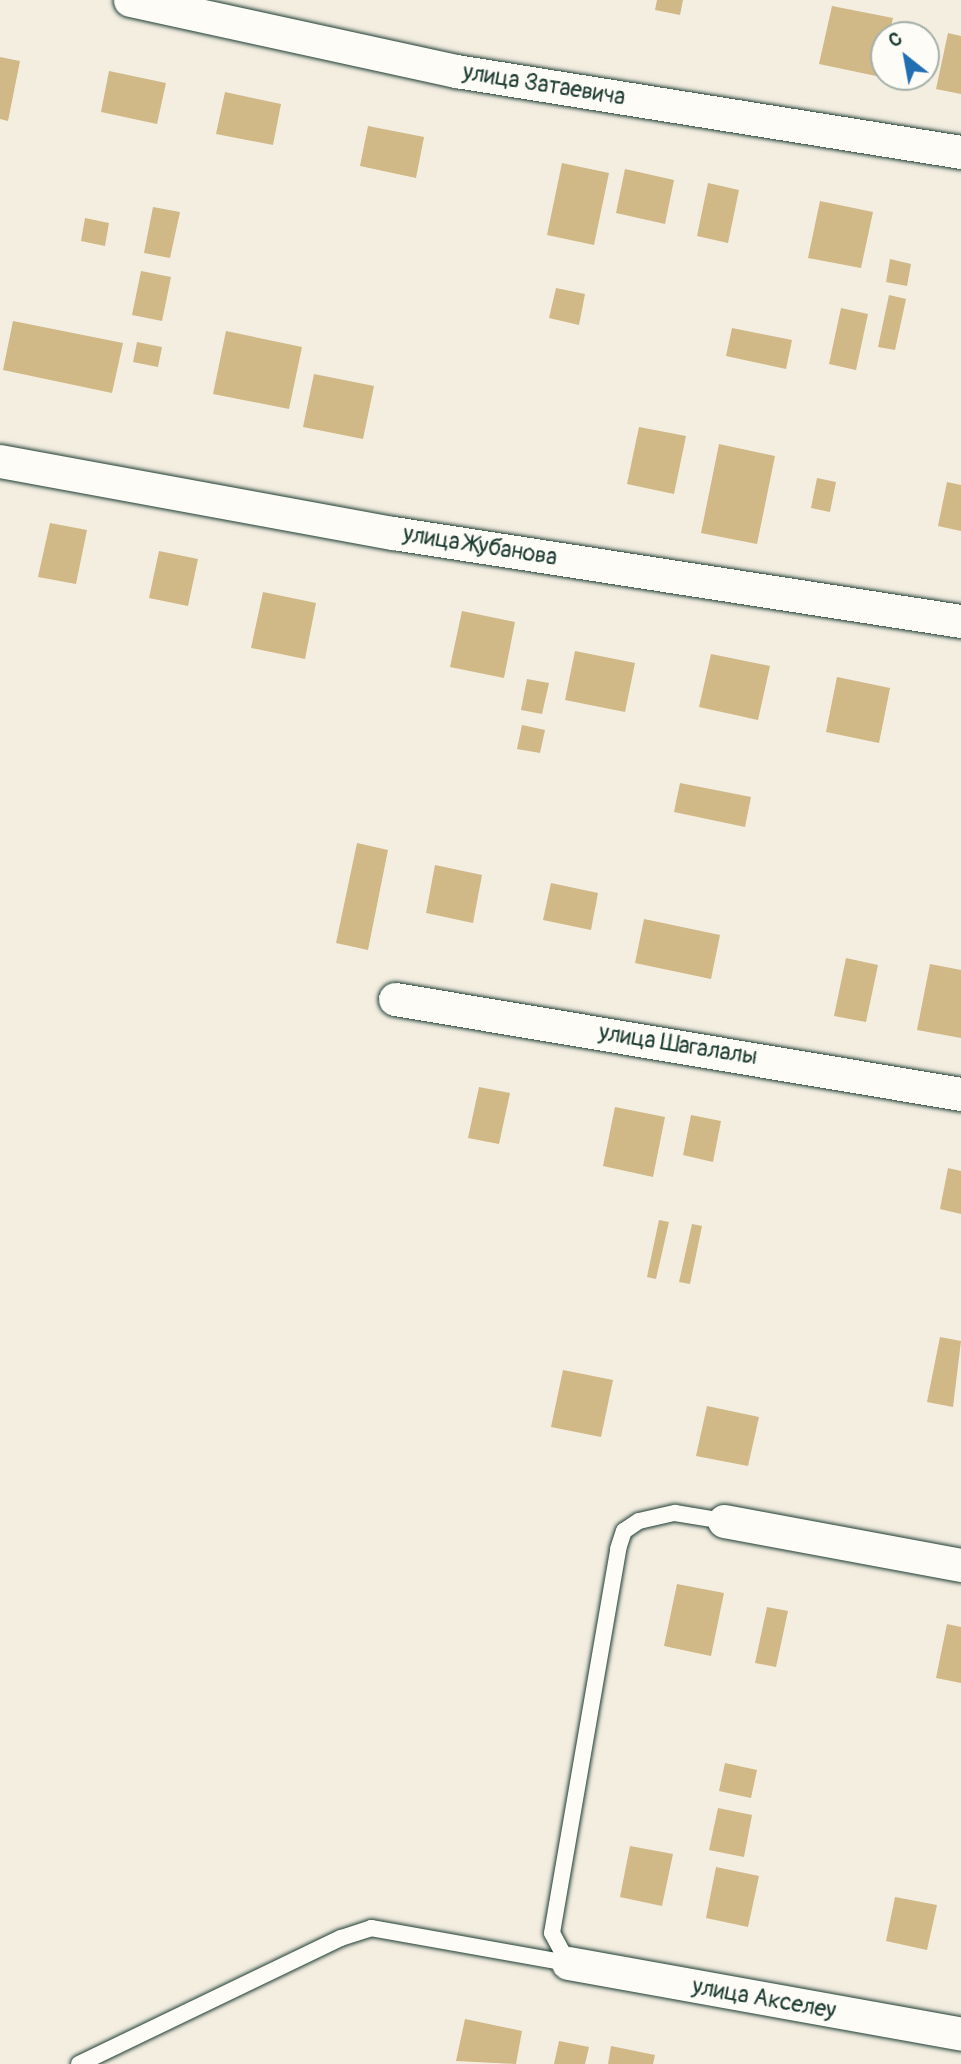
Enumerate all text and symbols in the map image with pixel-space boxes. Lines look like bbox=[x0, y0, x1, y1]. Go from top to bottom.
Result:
north arrow bbox=[870, 21, 940, 91]
text: С bbox=[884, 26, 906, 53]
street label: улица Затаевича bbox=[461, 59, 627, 111]
street label: улица Жубанова bbox=[401, 520, 559, 572]
street label: улица Шагалалы bbox=[597, 1019, 759, 1071]
street label: улица Акселеу bbox=[690, 1973, 838, 2025]

